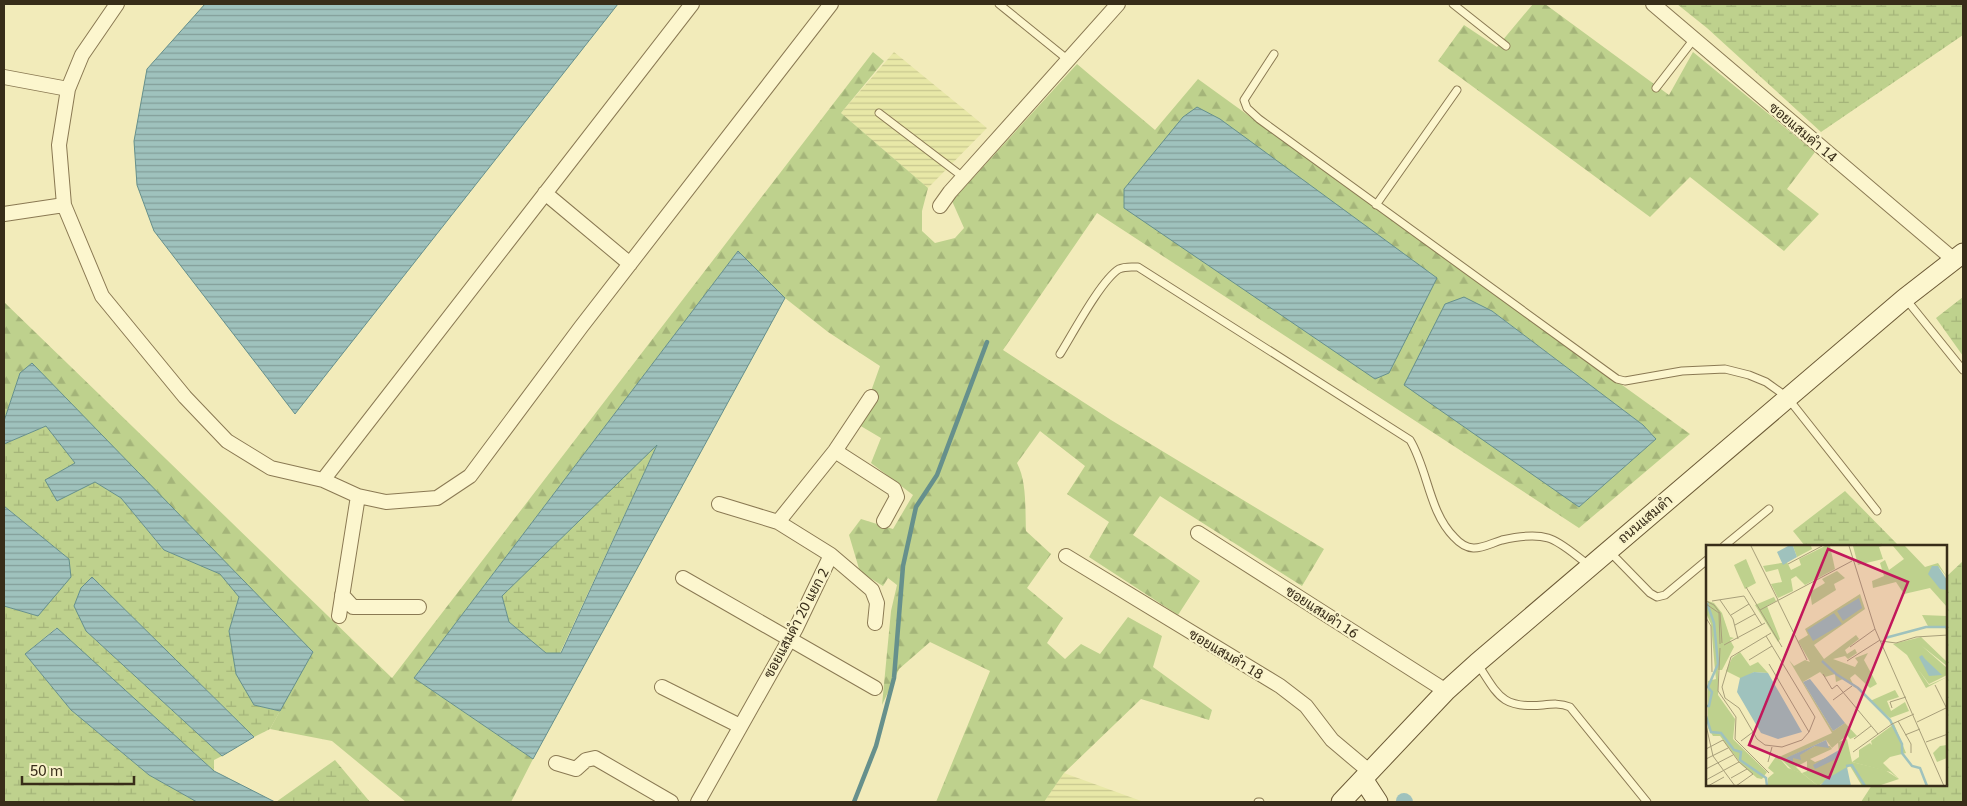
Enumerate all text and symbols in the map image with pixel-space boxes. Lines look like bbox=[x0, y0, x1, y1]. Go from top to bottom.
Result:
street label: ซอยแสมดำ 14 bbox=[1766, 97, 1842, 165]
street label: ถนนแสมดำ bbox=[1613, 490, 1675, 546]
inset map bbox=[1706, 545, 1947, 786]
street label: ซอยแสมดำ 20 แยก 2 bbox=[758, 564, 832, 681]
street label: ซอยแสมดำ 16 bbox=[1283, 581, 1363, 642]
street label: ซอยแสมดำ 18 bbox=[1186, 624, 1267, 683]
scale bar bbox=[22, 754, 135, 786]
text: 50 m bbox=[30, 760, 63, 779]

